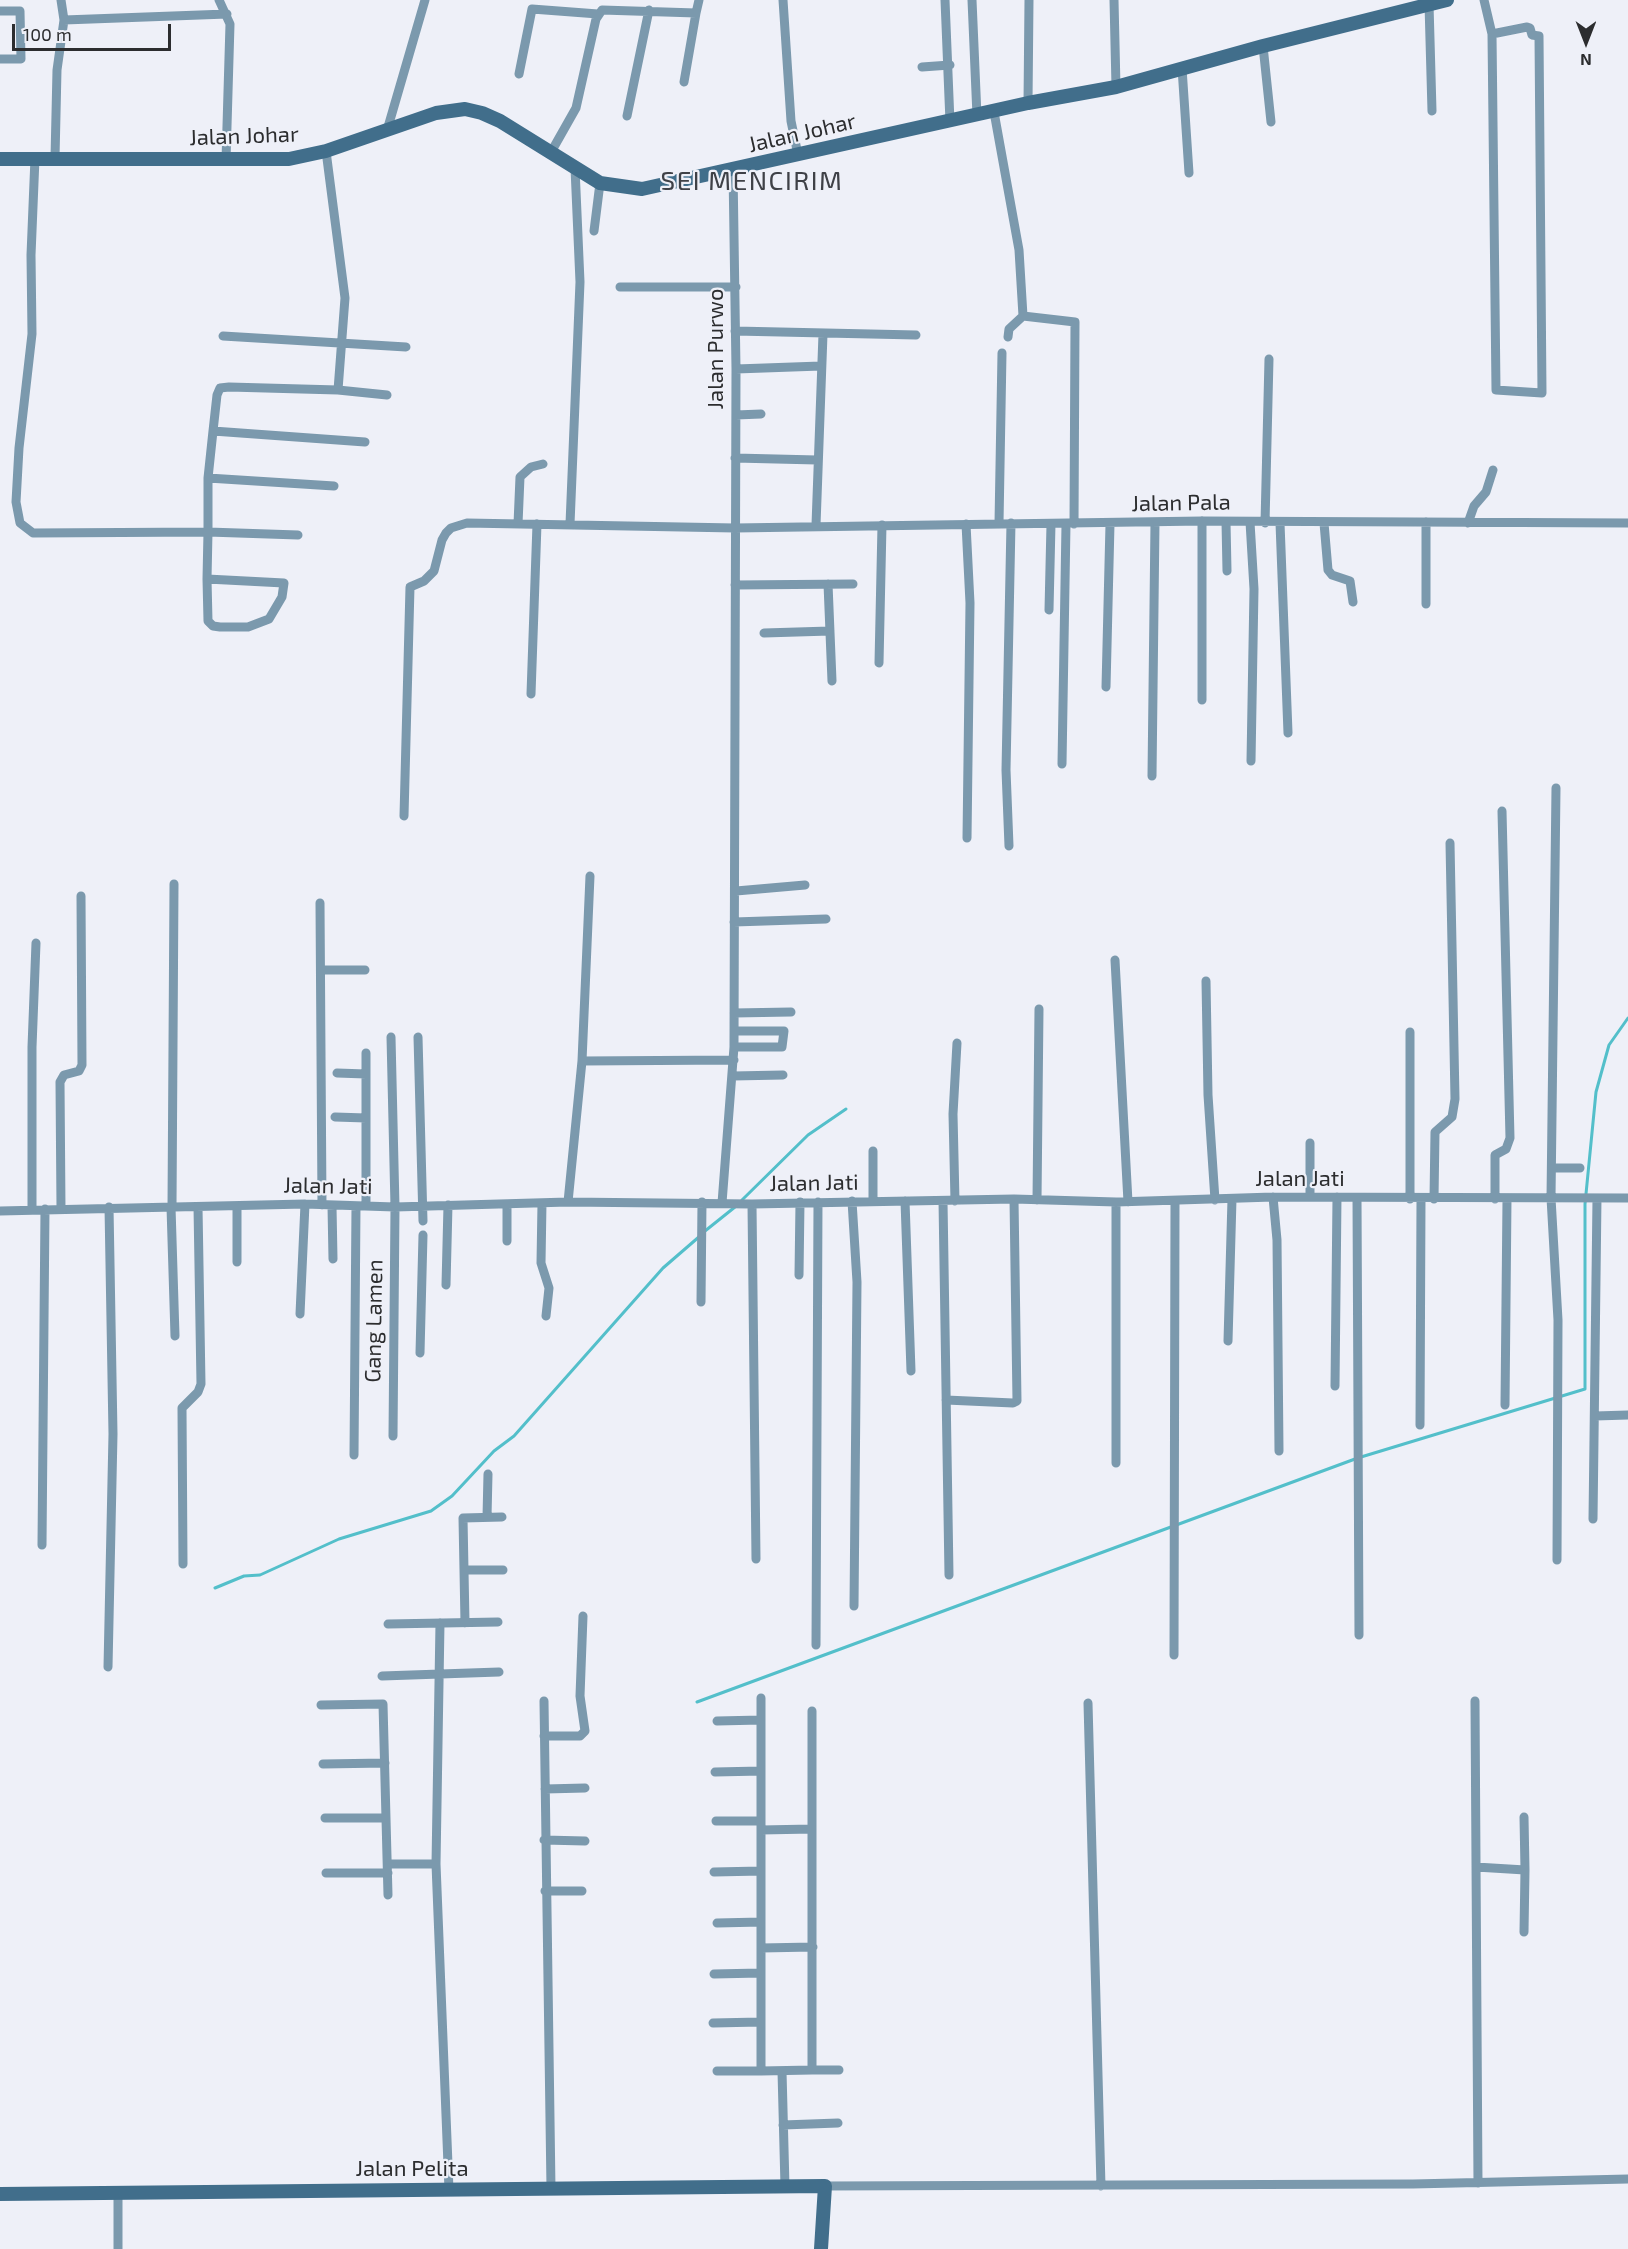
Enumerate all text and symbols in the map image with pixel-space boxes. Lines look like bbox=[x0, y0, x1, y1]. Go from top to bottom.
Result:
scale bar bbox=[15, 12, 174, 50]
north arrow bbox=[1556, 12, 1616, 72]
text: 100 m bbox=[23, 23, 72, 45]
text: N bbox=[1580, 51, 1592, 70]
street label: Jalan Johar bbox=[746, 108, 858, 158]
street label: Jalan Johar bbox=[189, 121, 299, 151]
district label: SEI MENCIRIM bbox=[661, 165, 843, 197]
street label: Jalan Purwo bbox=[703, 289, 729, 409]
street label: Jalan Pala bbox=[1131, 489, 1231, 517]
street label: Jalan Jati bbox=[1255, 1166, 1345, 1192]
street label: Jalan Jati bbox=[769, 1169, 859, 1197]
street label: Jalan Jati bbox=[283, 1172, 373, 1200]
street label: Gang Lamen bbox=[360, 1259, 388, 1383]
street label: Jalan Pelita bbox=[356, 2156, 468, 2182]

